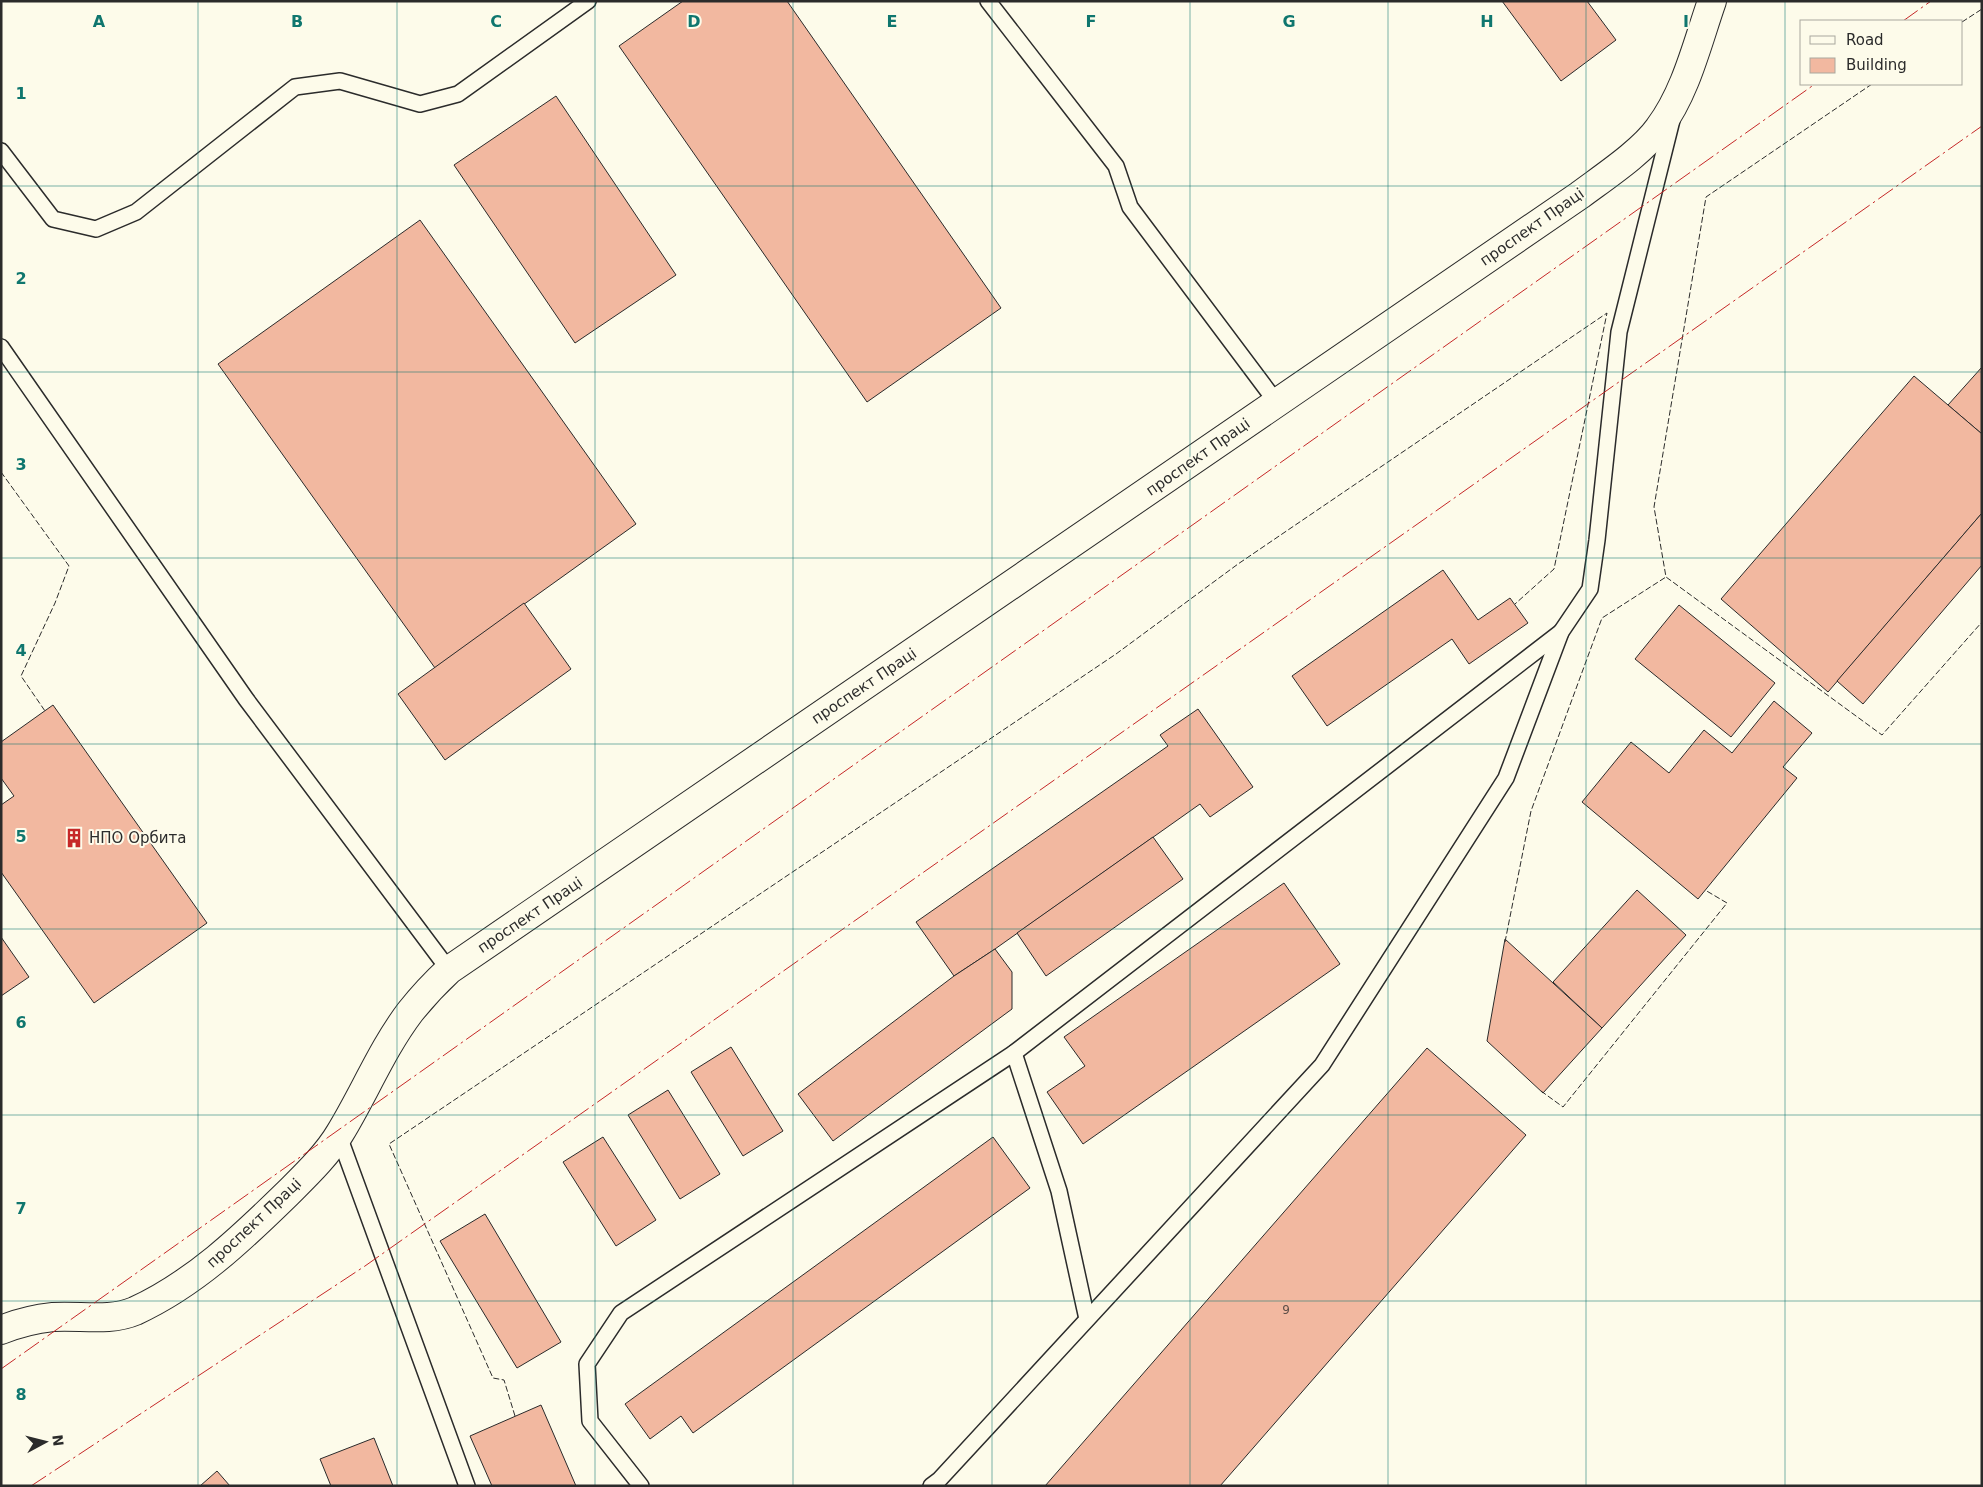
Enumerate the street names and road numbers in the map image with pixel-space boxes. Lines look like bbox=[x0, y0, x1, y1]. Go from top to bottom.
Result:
street label: проспект Праці bbox=[1477, 184, 1587, 270]
street label: проспект Праці bbox=[1143, 414, 1253, 500]
street label: проспект Праці bbox=[808, 644, 920, 728]
street label: проспект Праці bbox=[474, 873, 586, 957]
street label: проспект Праці bbox=[203, 1175, 305, 1271]

